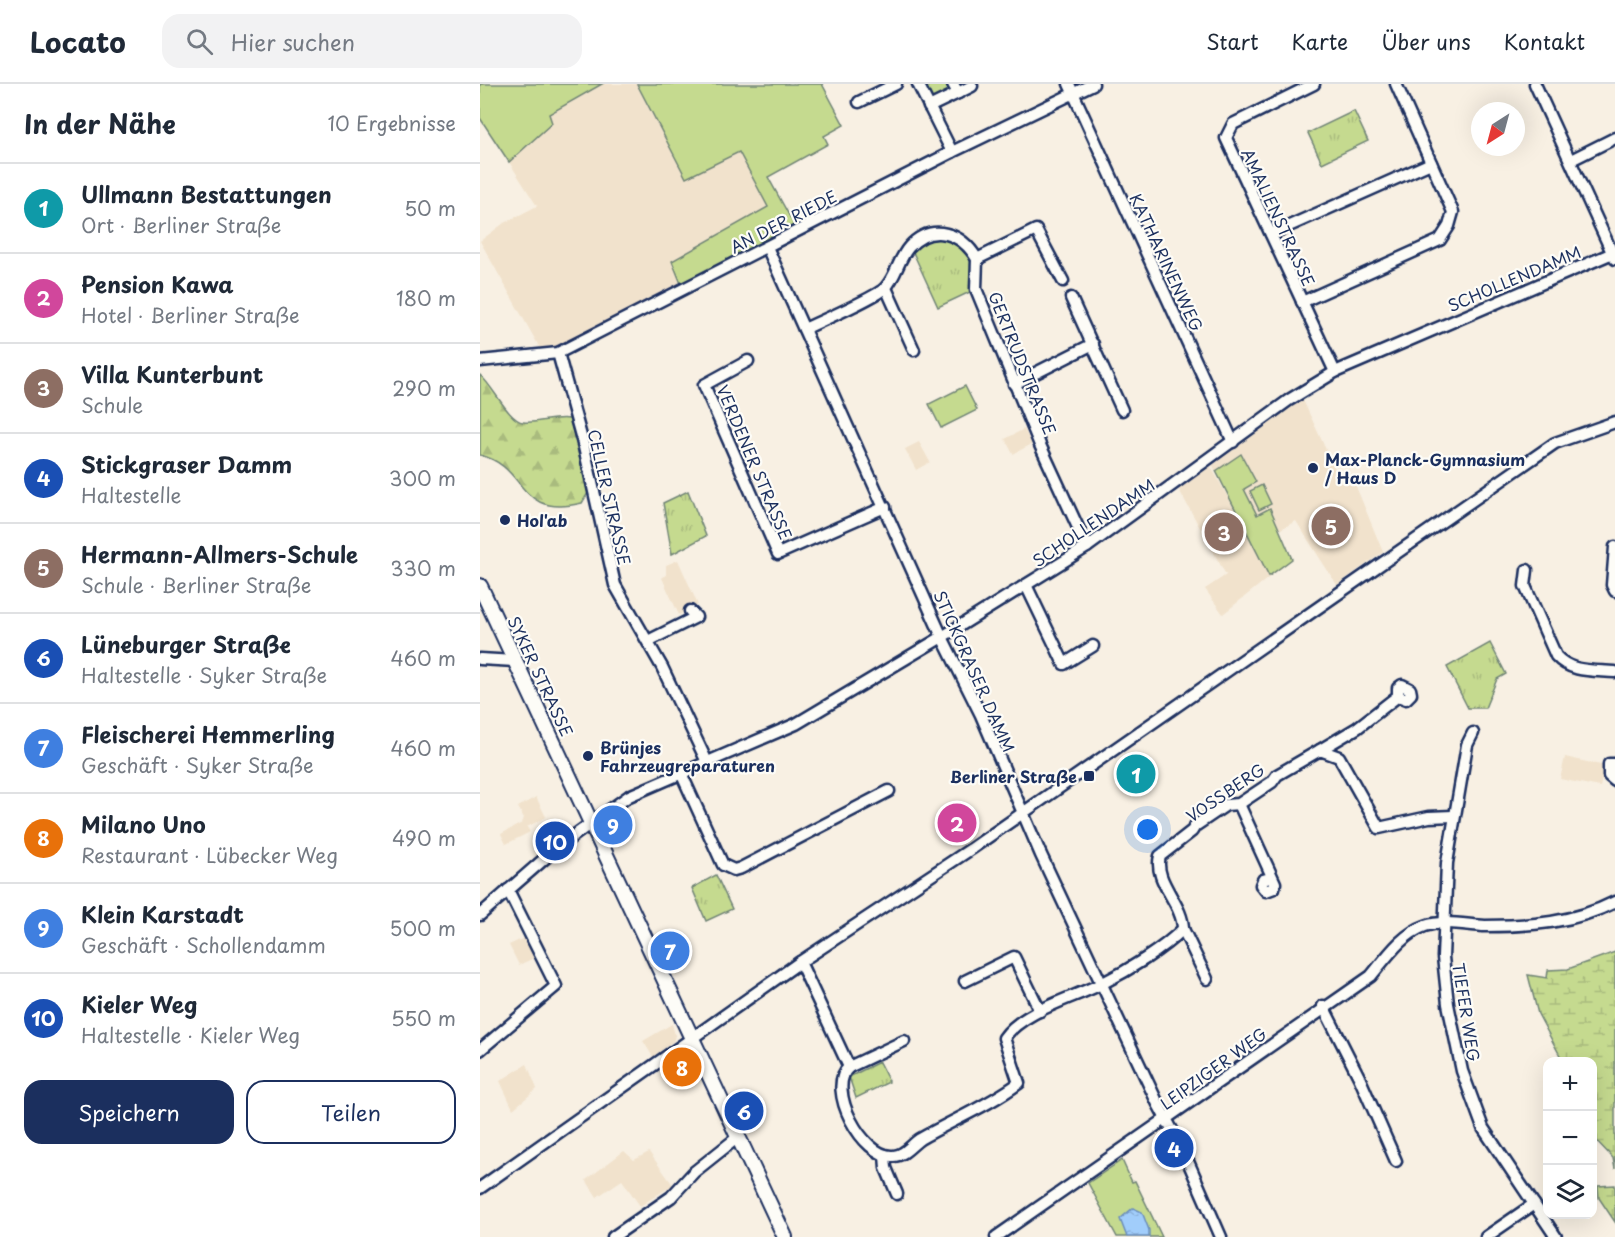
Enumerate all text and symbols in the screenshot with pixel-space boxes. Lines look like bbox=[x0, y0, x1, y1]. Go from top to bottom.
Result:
search box bbox=[162, 14, 582, 68]
text: Locato bbox=[30, 20, 126, 63]
icon: search bbox=[183, 25, 216, 58]
text: Hier suchen bbox=[231, 25, 355, 58]
text: Start bbox=[1206, 25, 1258, 57]
text: Karte bbox=[1291, 25, 1348, 57]
text: Über uns bbox=[1381, 25, 1471, 57]
text: Kontakt bbox=[1504, 25, 1585, 57]
north arrow bbox=[1471, 102, 1525, 156]
text: In der Nähe bbox=[24, 104, 176, 143]
text: 10 Ergebnisse bbox=[328, 108, 456, 138]
street label: AMALIENSTRASSE bbox=[1236, 144, 1322, 290]
text: Ullmann Bestattungen bbox=[81, 177, 332, 210]
street label: AN DER RIEDE bbox=[725, 184, 841, 258]
street label: KATHARINENWEG bbox=[1125, 189, 1209, 335]
text: 1 bbox=[39, 193, 48, 223]
text: 50 m bbox=[404, 193, 456, 223]
text: Ort · Berliner Straße bbox=[81, 210, 281, 240]
street label: SCHOLLENDAMM bbox=[1444, 239, 1584, 317]
text: Pension Kawa bbox=[81, 267, 234, 300]
text: 2 bbox=[36, 283, 51, 313]
text: 180 m bbox=[396, 283, 456, 313]
street label: GERTRUDSTRASSE bbox=[983, 288, 1063, 438]
text: Hotel · Berliner Straße bbox=[81, 300, 300, 330]
text: Villa Kunterbunt bbox=[81, 357, 263, 390]
text: 3 bbox=[37, 373, 50, 403]
text: 290 m bbox=[392, 373, 456, 403]
street label: VERDENER STRASSE bbox=[711, 381, 799, 543]
text: Schule bbox=[81, 390, 143, 420]
street label: CELLER STRASSE bbox=[583, 427, 637, 567]
text: Stickgraser Damm bbox=[81, 447, 292, 480]
place label: Max-Planck-Gymnasium / Haus D bbox=[1324, 447, 1525, 489]
marker: Max-Planck-Gymnasium / Haus D bbox=[1306, 461, 1320, 475]
text: 4 bbox=[37, 463, 50, 493]
text: 300 m bbox=[389, 463, 456, 493]
street label: SCHOLLENDAMM bbox=[1027, 472, 1159, 572]
text: Haltestelle bbox=[81, 480, 181, 510]
pin: 5 bbox=[1312, 504, 1350, 548]
place label: Hol'ab bbox=[517, 508, 568, 532]
pin: 3 bbox=[1204, 510, 1244, 554]
marker: Hol'ab bbox=[498, 513, 512, 527]
text: Hermann-Allmers-Schule bbox=[81, 537, 358, 570]
text: 5 bbox=[37, 553, 50, 583]
text: 330 m bbox=[390, 553, 456, 583]
text: Schule · Berliner Straße bbox=[81, 570, 311, 600]
street label: STICKGRASER DAMM bbox=[928, 586, 1022, 756]
street label: SYKER STRASSE bbox=[503, 612, 579, 740]
text: Lüneburger Straße bbox=[81, 627, 291, 660]
text: 6 bbox=[36, 643, 51, 673]
text: 460 m bbox=[390, 643, 456, 673]
text: Haltestelle · Syker Straße bbox=[81, 660, 327, 690]
text: Fleischerei Hemmerling bbox=[81, 717, 335, 750]
text: 7 bbox=[38, 733, 49, 763]
text: 460 m bbox=[390, 733, 456, 763]
place label: Brünjes Fahrzeugreparaturen bbox=[600, 735, 775, 777]
marker: Brünjes Fahrzeugreparaturen bbox=[581, 749, 595, 763]
text: Geschäft · Syker Straße bbox=[81, 750, 314, 780]
pin: 1 bbox=[1116, 752, 1156, 796]
street label: VOSSBERG bbox=[1181, 757, 1269, 827]
place label: Berliner Straße bbox=[950, 764, 1077, 788]
marker: Berliner Straße bbox=[1082, 769, 1096, 783]
pin: 2 bbox=[938, 800, 976, 846]
pin: 9 bbox=[594, 802, 632, 848]
text: Milano Uno bbox=[81, 807, 206, 840]
your location bbox=[1133, 815, 1162, 844]
pin: 10 bbox=[536, 818, 574, 864]
text: 8 bbox=[37, 823, 50, 853]
text: 490 m bbox=[392, 823, 456, 853]
text: Restaurant · Lübecker Weg bbox=[81, 840, 338, 870]
text: Klein Karstadt bbox=[81, 897, 244, 930]
text: 9 bbox=[38, 913, 49, 943]
text: 500 m bbox=[389, 913, 456, 943]
pin: 7 bbox=[650, 928, 690, 974]
text: Geschäft · Schollendamm bbox=[81, 930, 326, 960]
street label: TIEFER WEG bbox=[1447, 961, 1487, 1063]
text: Kieler Weg bbox=[81, 987, 198, 1020]
text: 10 bbox=[31, 1003, 56, 1033]
text: 550 m bbox=[391, 1003, 456, 1033]
text: Haltestelle · Kieler Weg bbox=[81, 1020, 300, 1050]
street label: LEIPZIGER WEG bbox=[1155, 1021, 1271, 1115]
pin: 8 bbox=[662, 1044, 702, 1090]
map controls bbox=[1543, 1057, 1597, 1219]
button: + bbox=[1543, 1057, 1597, 1111]
button: Speichern bbox=[24, 1080, 234, 1144]
button: Teilen bbox=[246, 1080, 456, 1144]
pin: 6 bbox=[724, 1088, 764, 1134]
button: − bbox=[1543, 1111, 1597, 1165]
pin: 4 bbox=[1154, 1126, 1194, 1170]
button: layers bbox=[1543, 1165, 1597, 1219]

